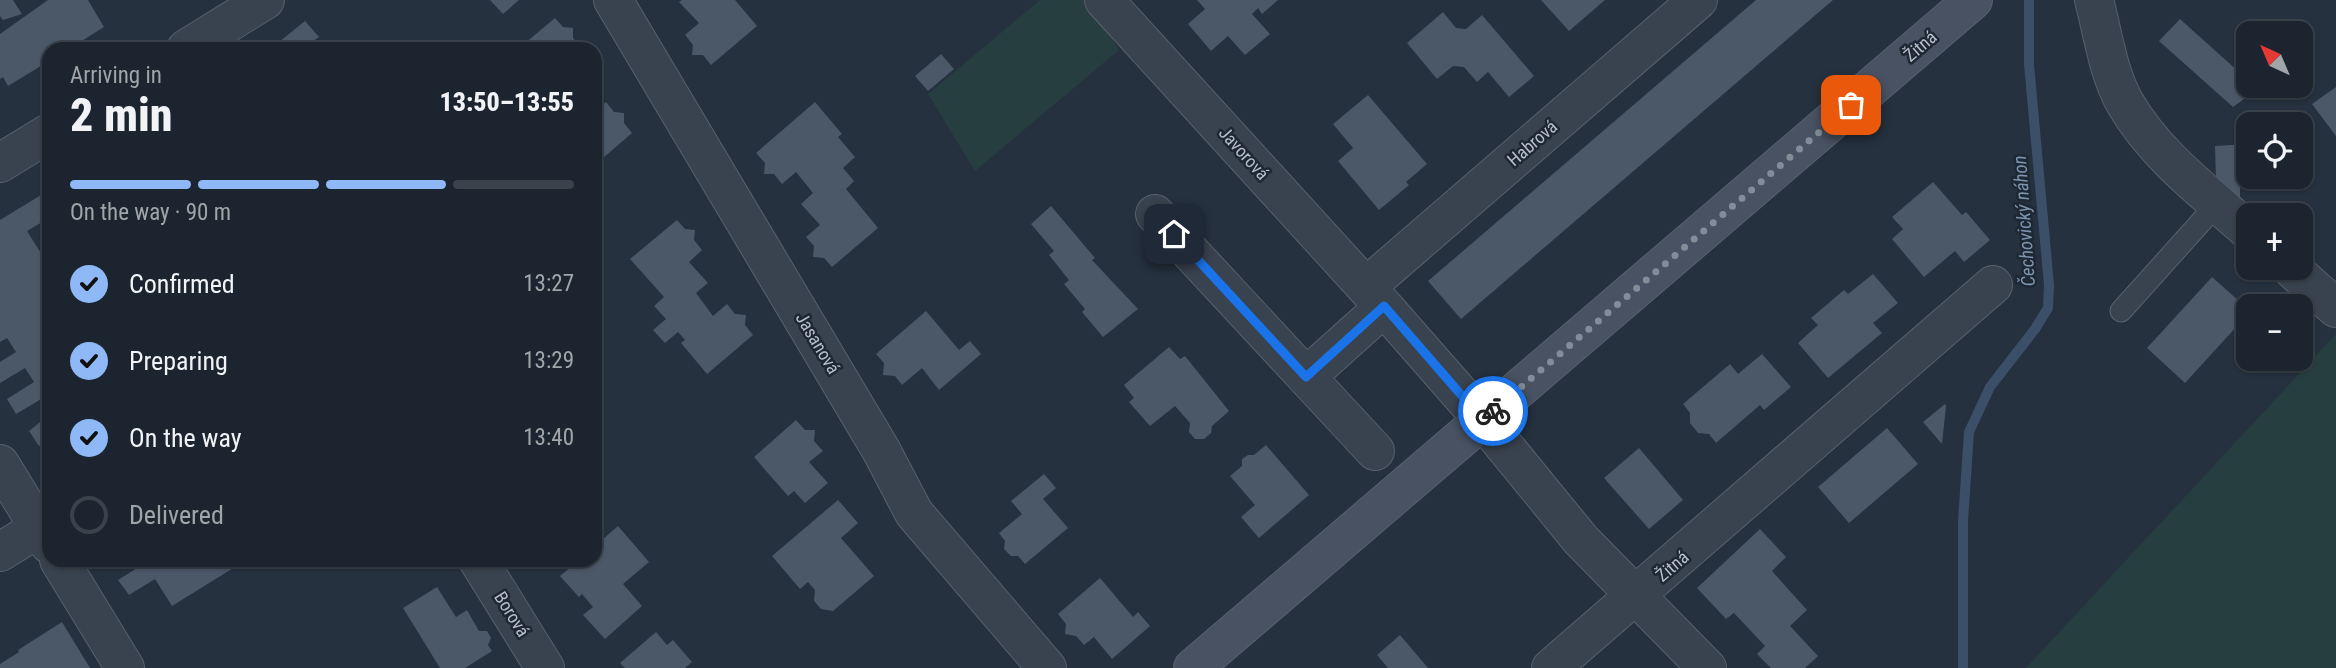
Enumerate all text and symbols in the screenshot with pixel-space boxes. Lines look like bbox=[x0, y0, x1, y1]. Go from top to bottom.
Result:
north arrow bbox=[2236, 21, 2314, 98]
map controls bbox=[2236, 21, 2313, 371]
street label: Žitná bbox=[1899, 26, 1941, 66]
text: Arriving in bbox=[70, 62, 162, 89]
pin bbox=[1821, 75, 1881, 135]
icon: bag bbox=[1832, 86, 1870, 124]
text: 13:50–13:55 bbox=[440, 87, 574, 117]
text: 2 min bbox=[70, 88, 173, 142]
button: locate bbox=[2236, 112, 2313, 189]
street label: Habrová bbox=[1503, 116, 1561, 170]
street label: Javorová bbox=[1215, 122, 1273, 184]
water label: Čechovický náhon bbox=[2008, 155, 2040, 287]
text: On the way · 90 m bbox=[70, 199, 231, 226]
button: + bbox=[2236, 203, 2313, 280]
pin bbox=[1144, 204, 1204, 264]
icon: home bbox=[1155, 215, 1193, 253]
icon: check bbox=[70, 265, 108, 303]
text: Confirmed bbox=[129, 269, 235, 299]
text: 13:27 bbox=[523, 270, 574, 297]
button: − bbox=[2236, 294, 2313, 371]
street label: Jasanová bbox=[791, 308, 845, 378]
icon: check bbox=[70, 342, 108, 380]
text: Preparing bbox=[129, 346, 228, 376]
text: 13:29 bbox=[523, 347, 574, 374]
courier bbox=[1458, 376, 1528, 446]
icon: bike bbox=[1474, 392, 1512, 430]
icon: check bbox=[70, 419, 108, 457]
text: On the way bbox=[129, 423, 242, 453]
text: 13:40 bbox=[523, 424, 574, 451]
text: Delivered bbox=[129, 500, 224, 530]
street label: Žitná bbox=[1651, 546, 1693, 586]
street label: Borová bbox=[490, 588, 534, 640]

